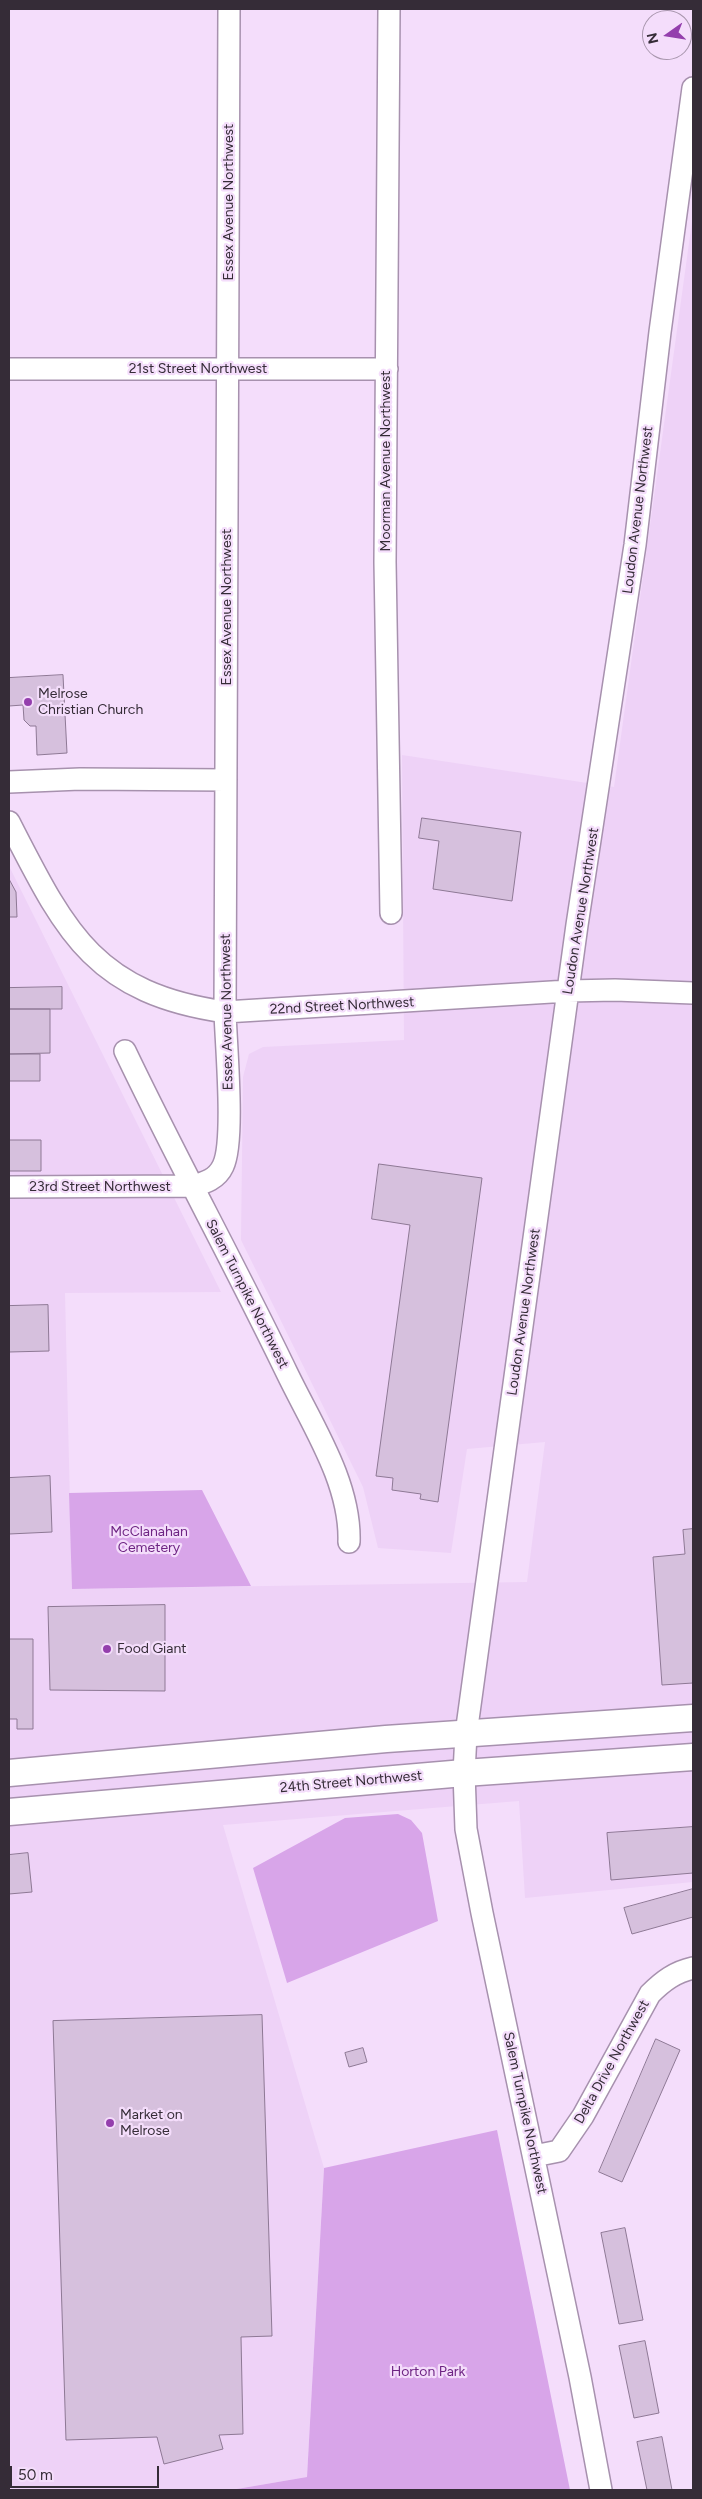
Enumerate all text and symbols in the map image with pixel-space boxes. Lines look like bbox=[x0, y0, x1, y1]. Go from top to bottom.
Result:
north arrow bbox=[642, 10, 692, 60]
text: N bbox=[643, 31, 662, 45]
street label: Essex Avenue Northwest bbox=[221, 124, 237, 280]
street label: 21st Street Northwest bbox=[129, 361, 267, 377]
street label: Moorman Avenue Northwest bbox=[378, 371, 394, 551]
street label: Loudon Avenue Northwest bbox=[619, 425, 657, 595]
street label: Essex Avenue Northwest bbox=[219, 529, 235, 685]
place label: Melrose Christian Church bbox=[38, 686, 143, 719]
marker: Melrose Christian Church bbox=[22, 696, 34, 708]
street label: Loudon Avenue Northwest bbox=[560, 826, 602, 996]
street label: Essex Avenue Northwest bbox=[217, 933, 237, 1091]
street label: 22nd Street Northwest bbox=[269, 994, 415, 1018]
street label: 23rd Street Northwest bbox=[29, 1179, 171, 1195]
street label: Salem Turnpike Northwest bbox=[202, 1216, 292, 1372]
street label: Loudon Avenue Northwest bbox=[504, 1227, 544, 1397]
park label: McClanahan Cemetery bbox=[110, 1524, 188, 1556]
place label: Food Giant bbox=[117, 1641, 187, 1657]
marker: Food Giant bbox=[101, 1643, 113, 1655]
street label: 24th Street Northwest bbox=[279, 1767, 423, 1797]
street label: Delta Drive Northwest bbox=[571, 1997, 653, 2127]
street label: Salem Turnpike Northwest bbox=[500, 2030, 550, 2196]
place label: Market on Melrose bbox=[120, 2107, 183, 2140]
marker: Market on Melrose bbox=[104, 2117, 116, 2129]
park label: Horton Park bbox=[391, 2364, 465, 2380]
scale bar bbox=[12, 2456, 161, 2488]
text: 50 m bbox=[18, 2466, 53, 2484]

